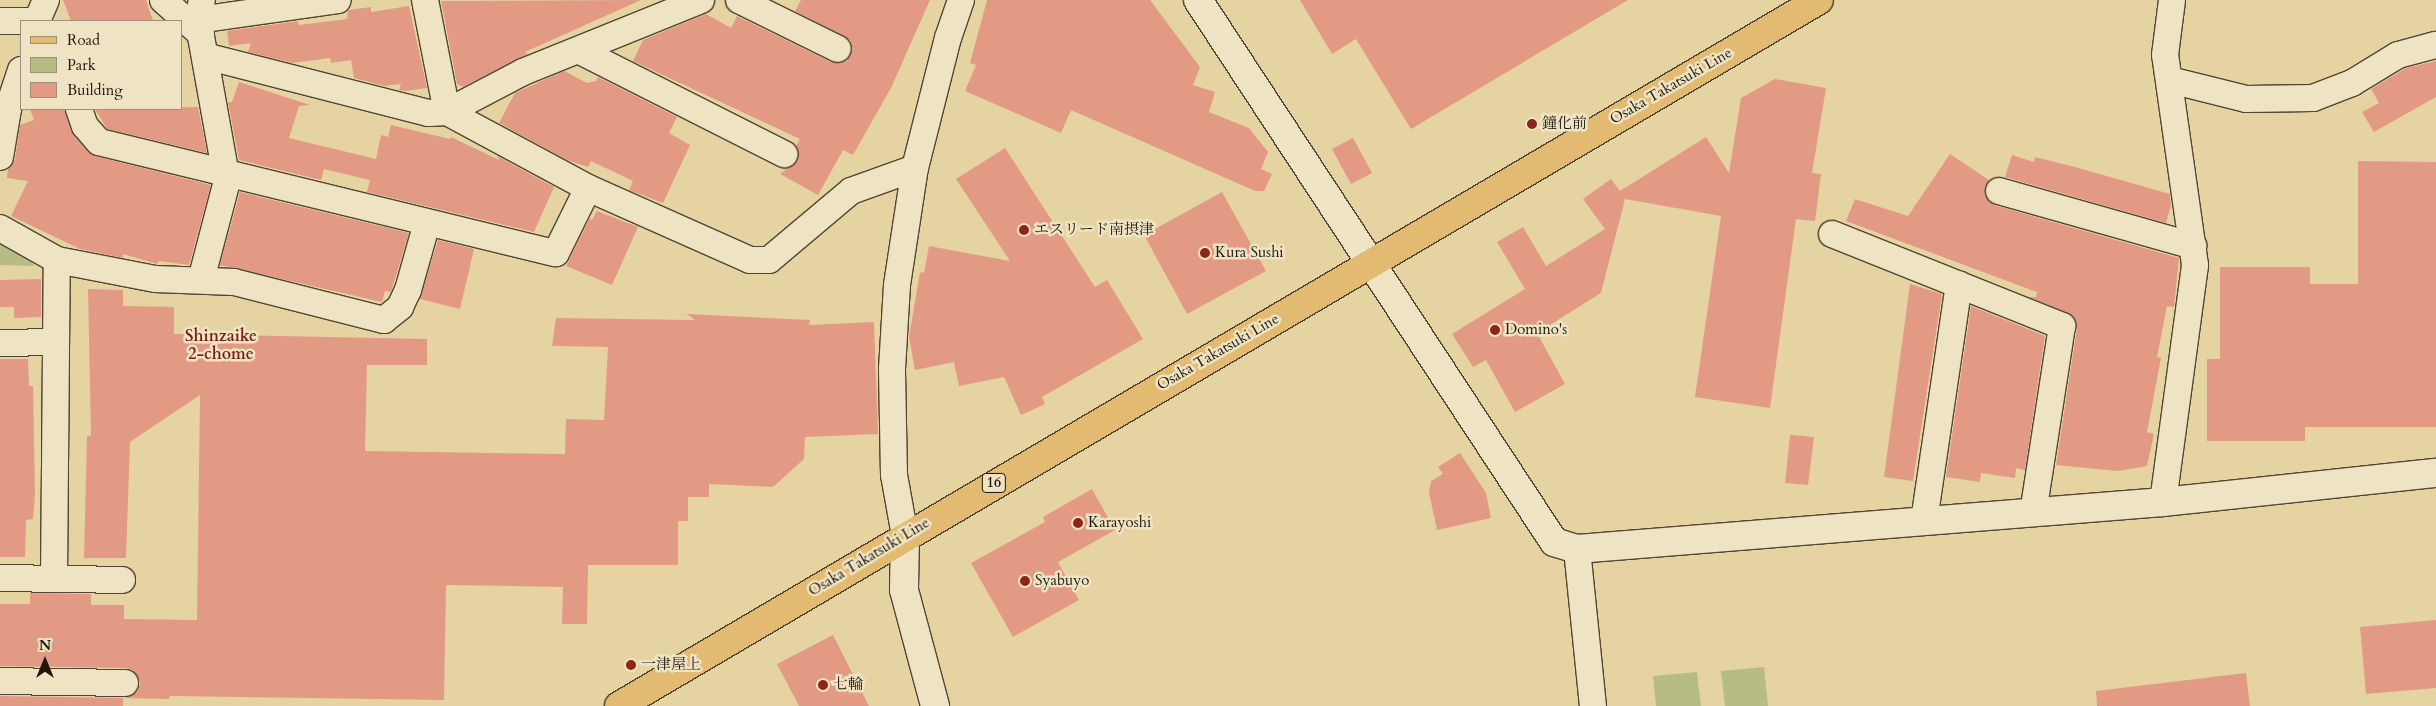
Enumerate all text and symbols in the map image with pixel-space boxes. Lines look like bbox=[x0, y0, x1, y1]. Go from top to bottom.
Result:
legend bbox=[20, 20, 182, 110]
text: Road bbox=[67, 30, 100, 50]
street label: Osaka Takatsuki Line bbox=[1607, 44, 1735, 128]
text: Park bbox=[67, 55, 96, 75]
text: Building bbox=[67, 80, 123, 100]
place label: 鐘化前 bbox=[1542, 115, 1587, 133]
marker: 鐘化前 bbox=[1526, 118, 1538, 130]
place label: エスリード南摂津 bbox=[1034, 221, 1154, 239]
marker: エスリード南摂津 bbox=[1018, 224, 1030, 236]
place label: Kura Sushi bbox=[1215, 244, 1284, 262]
marker: Kura Sushi bbox=[1199, 247, 1211, 259]
street label: Osaka Takatsuki Line bbox=[1154, 310, 1282, 394]
place label: Domino's bbox=[1505, 321, 1567, 339]
marker: Domino's bbox=[1489, 324, 1501, 336]
district label: Shinzaike 2-chome bbox=[185, 326, 257, 364]
road number: 16 bbox=[982, 472, 1006, 494]
street label: Osaka Takatsuki Line bbox=[805, 514, 933, 600]
place label: Karayoshi bbox=[1088, 514, 1151, 532]
marker: Karayoshi bbox=[1072, 517, 1084, 529]
place label: Syabuyo bbox=[1035, 572, 1089, 590]
marker: Syabuyo bbox=[1019, 575, 1031, 587]
north arrow bbox=[20, 636, 70, 686]
text: N bbox=[39, 636, 51, 655]
place label: 一津屋上 bbox=[641, 656, 701, 674]
marker: 一津屋上 bbox=[625, 659, 637, 671]
place label: 七輪 bbox=[833, 676, 863, 694]
marker: 七輪 bbox=[817, 679, 829, 691]

